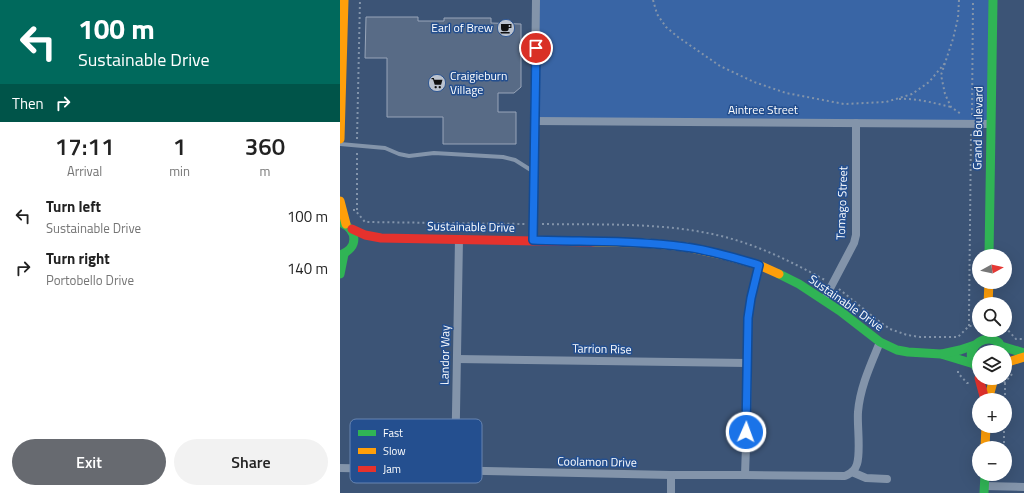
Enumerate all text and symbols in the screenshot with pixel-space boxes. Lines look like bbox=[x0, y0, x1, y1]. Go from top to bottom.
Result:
text: 100 m bbox=[78, 7, 155, 50]
icon: left bbox=[12, 16, 64, 68]
place label: Earl of Brew bbox=[431, 18, 493, 37]
cafe icon: Earl of Brew bbox=[496, 18, 516, 38]
pin bbox=[519, 31, 553, 65]
icon: arrive bbox=[525, 37, 547, 59]
text: Sustainable Drive bbox=[78, 46, 210, 73]
place label: Craigieburn Village bbox=[450, 66, 507, 99]
supermarket icon: Craigieburn Village bbox=[427, 73, 447, 93]
street label: Grand Boulevard bbox=[967, 86, 988, 170]
text: Then bbox=[12, 92, 44, 115]
icon: right bbox=[52, 92, 74, 114]
street label: Aintree Street bbox=[728, 100, 799, 119]
text: 17:11 bbox=[55, 128, 114, 164]
text: 1 bbox=[173, 128, 186, 164]
text: 360 bbox=[245, 128, 285, 164]
text: Arrival bbox=[67, 161, 102, 181]
text: min bbox=[169, 161, 190, 181]
text: m bbox=[260, 161, 270, 181]
street label: Tomago Street bbox=[831, 165, 852, 240]
text: Turn left bbox=[46, 195, 101, 218]
icon: left bbox=[12, 205, 34, 227]
text: 100 m bbox=[287, 205, 328, 228]
street label: Sustainable Drive bbox=[427, 216, 515, 237]
text: Sustainable Drive bbox=[46, 218, 141, 238]
text: Turn right bbox=[46, 247, 110, 270]
north arrow bbox=[972, 249, 1012, 289]
map controls bbox=[972, 249, 1012, 481]
icon: right bbox=[12, 257, 34, 279]
text: 140 m bbox=[287, 257, 328, 280]
text: Portobello Drive bbox=[46, 270, 134, 290]
street label: Sustainable Drive bbox=[805, 270, 888, 336]
button: search bbox=[972, 297, 1012, 337]
street label: Landor Way bbox=[434, 325, 455, 385]
street label: Tarrion Rise bbox=[572, 338, 632, 359]
button: layers bbox=[972, 345, 1012, 385]
button: + bbox=[972, 393, 1012, 433]
position arrow bbox=[725, 411, 767, 453]
legend bbox=[350, 419, 482, 483]
text: Fast bbox=[383, 425, 403, 441]
button: Exit bbox=[12, 439, 166, 485]
button: Share bbox=[174, 439, 328, 485]
button: − bbox=[972, 441, 1012, 481]
text: Slow bbox=[383, 443, 406, 459]
street label: Coolamon Drive bbox=[557, 451, 637, 472]
text: Jam bbox=[383, 461, 401, 477]

